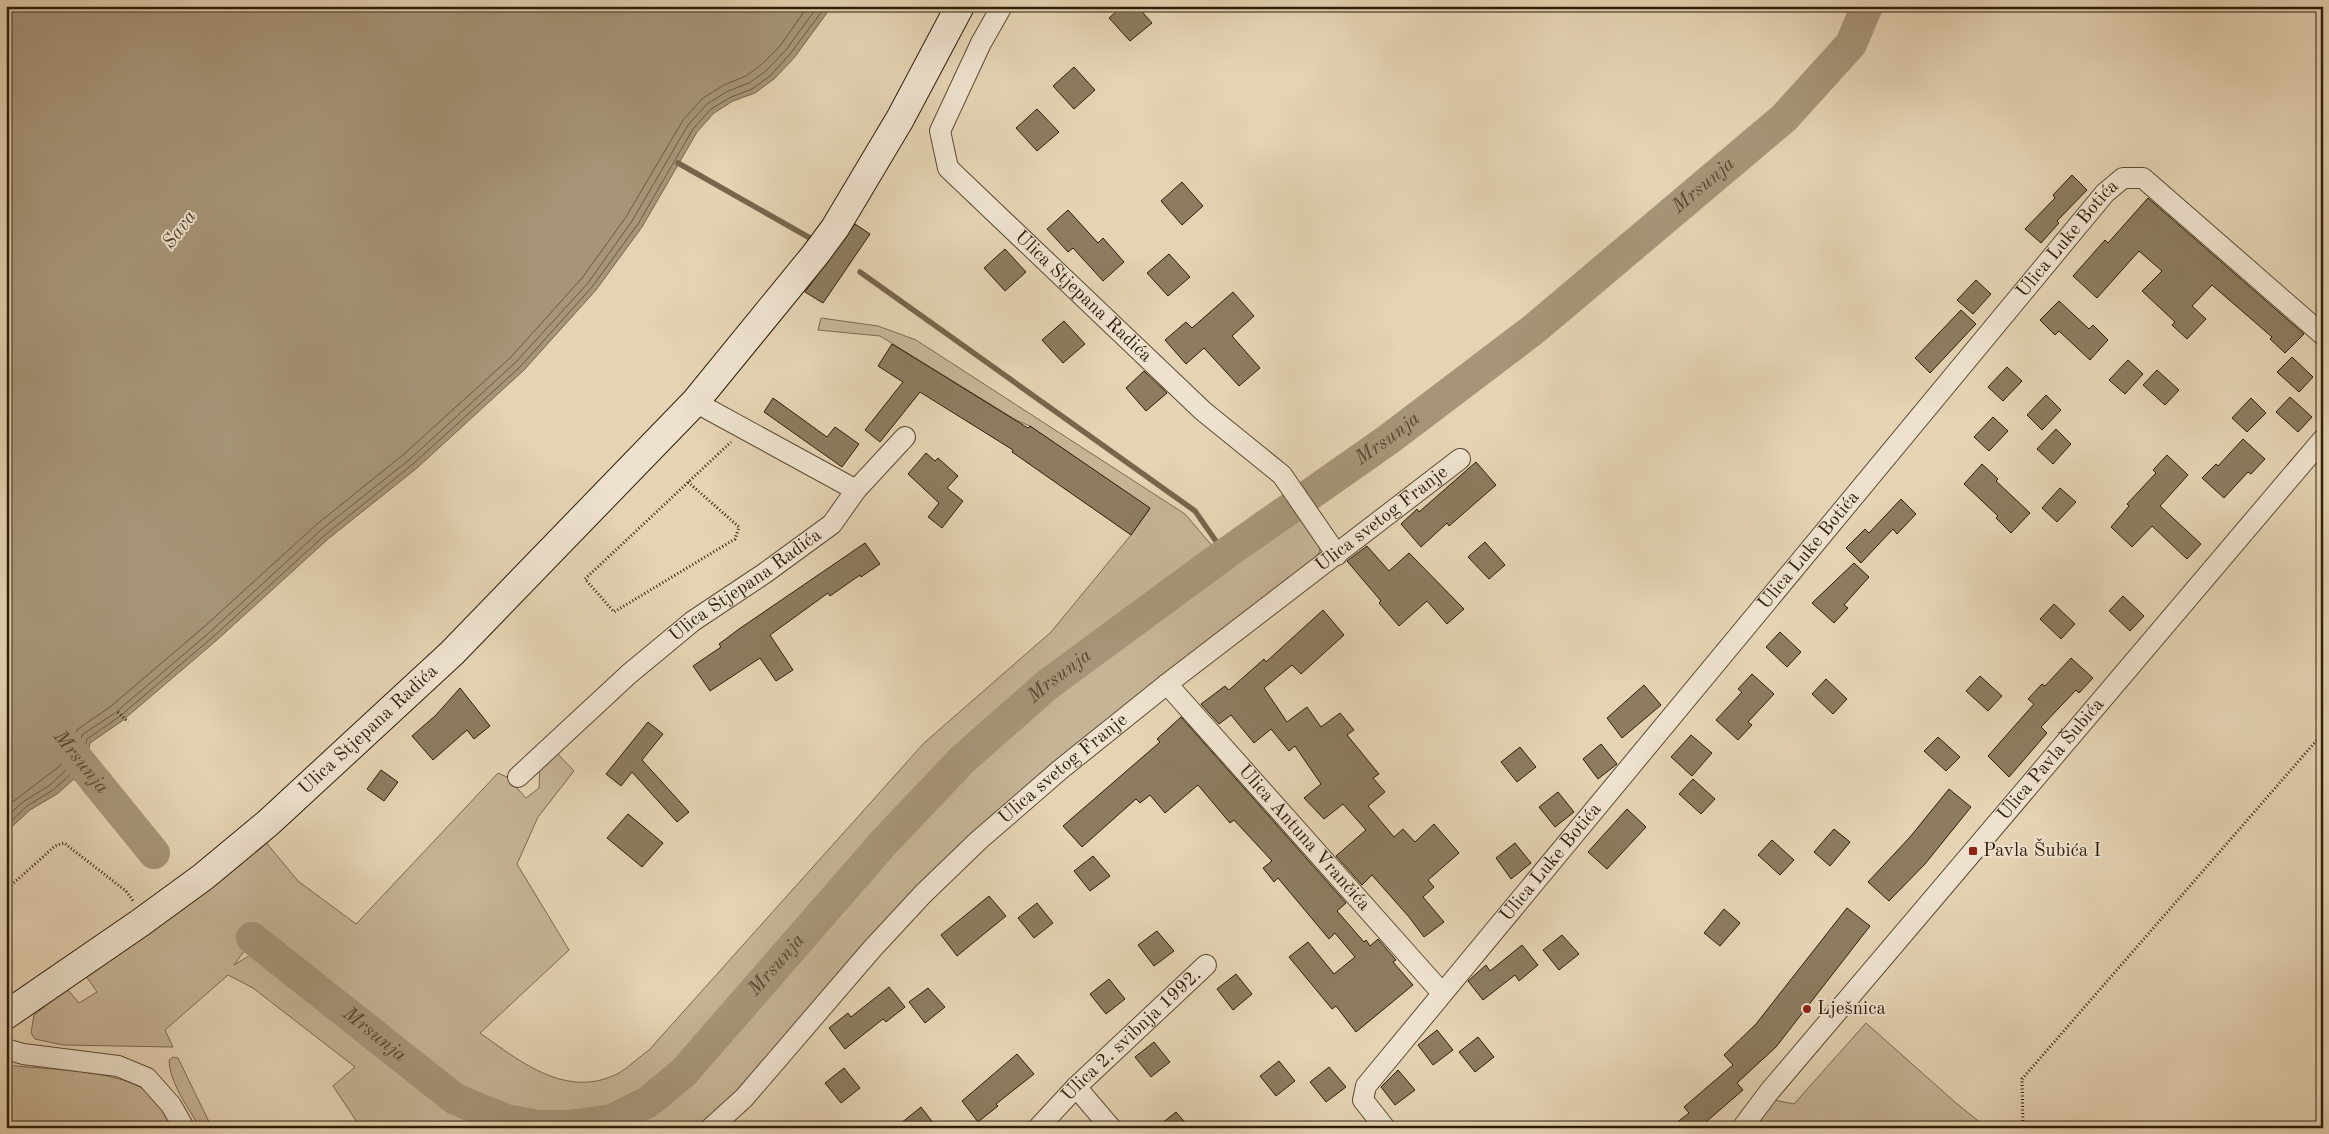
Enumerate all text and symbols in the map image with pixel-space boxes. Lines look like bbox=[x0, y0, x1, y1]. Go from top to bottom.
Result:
water label: Mrsunja bbox=[1668, 154, 1739, 218]
street label: Ulica Luke Botića bbox=[2013, 176, 2123, 301]
water label: Sava bbox=[159, 207, 201, 253]
street label: Ulica Stjepana Radića bbox=[1011, 227, 1156, 367]
water label: Mrsunja bbox=[1351, 409, 1424, 470]
street label: Ulica svetog Franje bbox=[1312, 462, 1451, 576]
street label: Ulica Luke Botića bbox=[1755, 487, 1864, 613]
street label: Ulica Stjepana Radića bbox=[666, 525, 826, 646]
water label: Mrsunja bbox=[1023, 645, 1096, 708]
street label: Ulica Stjepana Radića bbox=[296, 661, 442, 799]
street label: Ulica Pavla Šubića bbox=[1994, 694, 2108, 824]
street label: Ulica svetog Franje bbox=[995, 710, 1131, 828]
water label: Mrsunja bbox=[48, 726, 112, 798]
street label: Ulica Antuna Vrančića bbox=[1234, 761, 1374, 915]
street label: Ulica Luke Botića bbox=[1497, 799, 1606, 925]
place label: Pavla Šubića I bbox=[1983, 837, 2101, 861]
marker: Pavla Šubića I bbox=[1967, 845, 1979, 857]
water label: Mrsunja bbox=[744, 930, 809, 1001]
street label: Ulica 2. svibnja 1992. bbox=[1058, 965, 1205, 1105]
place label: Lješnica bbox=[1817, 1000, 1886, 1019]
water label: Mrsunja bbox=[338, 1003, 410, 1066]
marker: Lješnica bbox=[1801, 1003, 1813, 1015]

